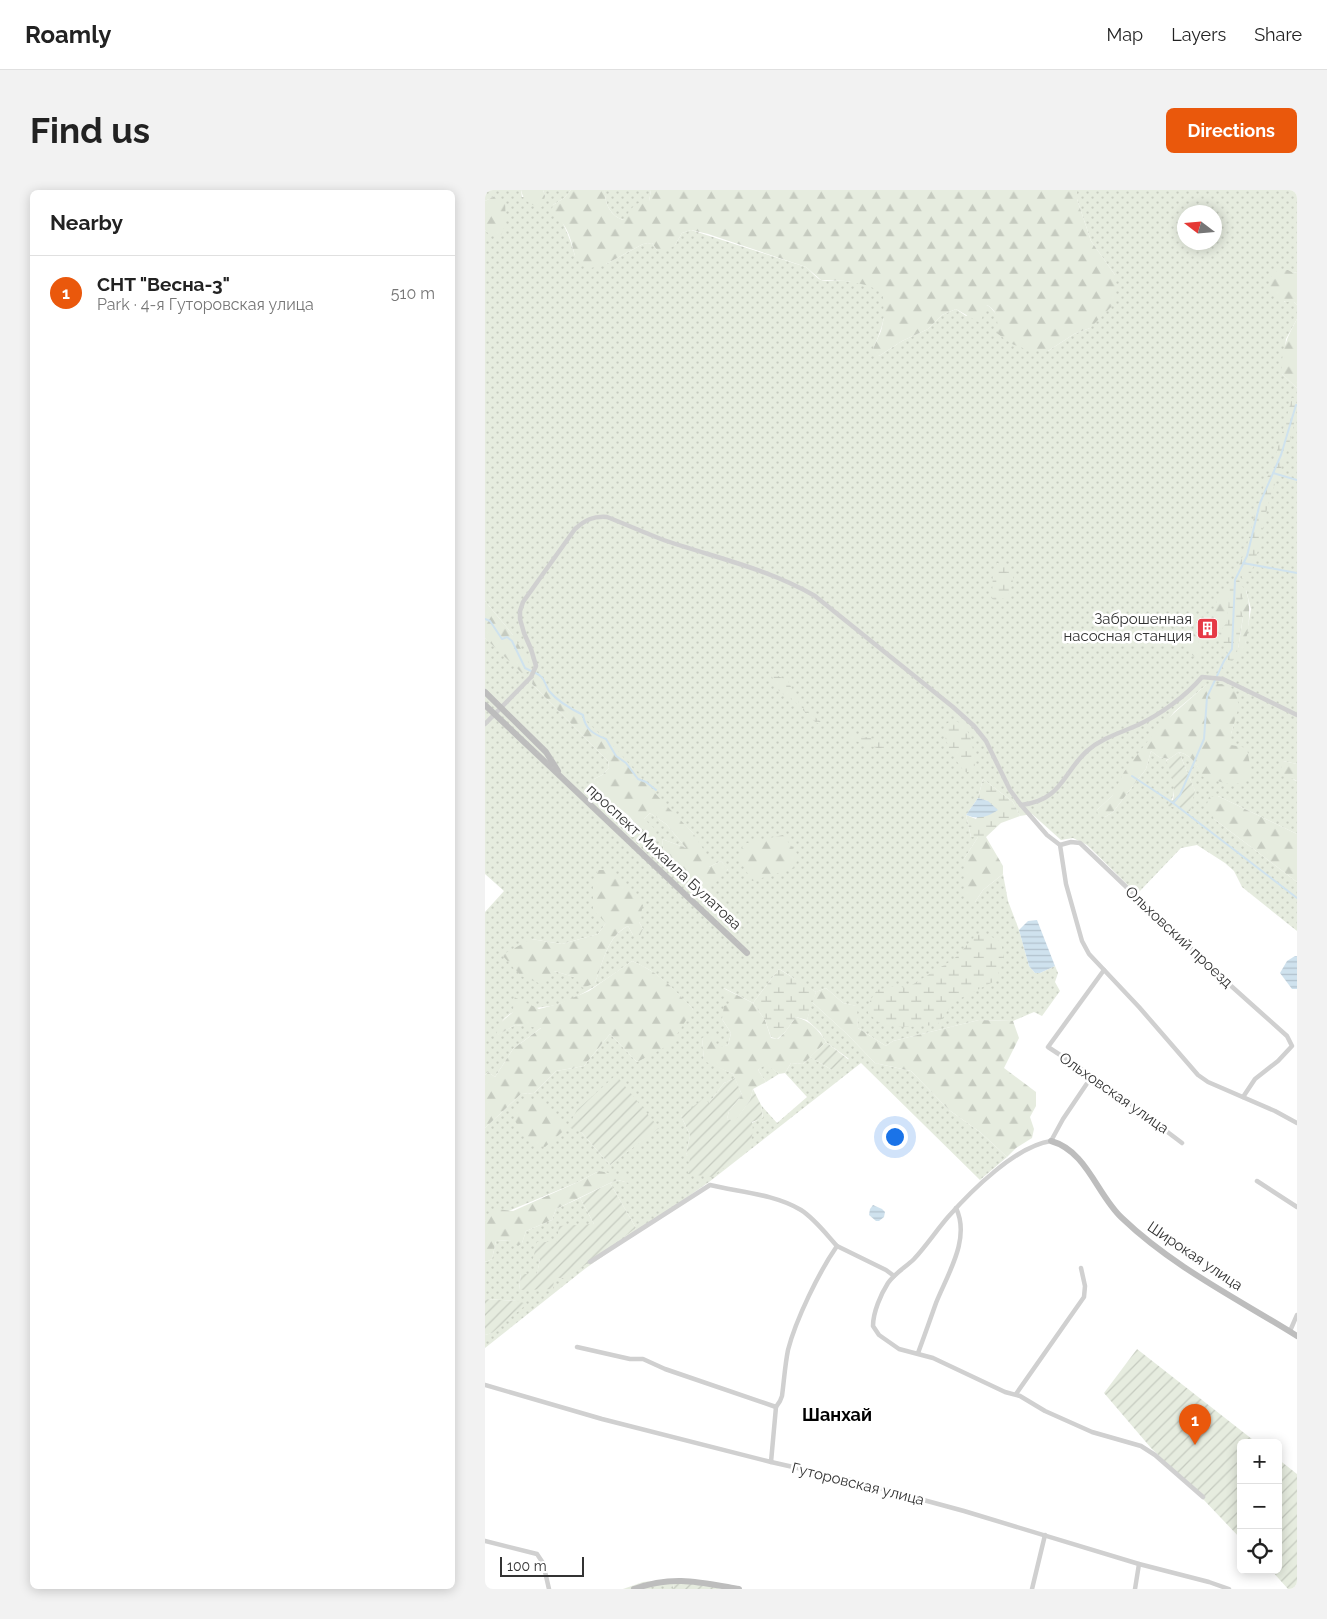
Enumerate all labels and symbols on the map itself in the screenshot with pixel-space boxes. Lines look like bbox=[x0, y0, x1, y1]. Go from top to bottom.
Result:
north arrow bbox=[1177, 205, 1222, 250]
place label: Заброшенная насосная станция bbox=[1064, 610, 1192, 645]
building icon: Заброшенная насосная станция bbox=[1196, 616, 1220, 640]
street label: проспект Михаила Булатова bbox=[583, 781, 745, 933]
street label: Ольховский проезд bbox=[1122, 883, 1237, 992]
street label: Ольховская улица bbox=[1056, 1049, 1172, 1137]
your location bbox=[882, 1124, 908, 1150]
street label: Широкая улица bbox=[1144, 1218, 1246, 1294]
district label: Шанхай bbox=[802, 1404, 872, 1425]
pin: 1 bbox=[1179, 1404, 1211, 1445]
street label: Гуторовская улица bbox=[790, 1459, 926, 1509]
scale bar bbox=[500, 1554, 584, 1577]

